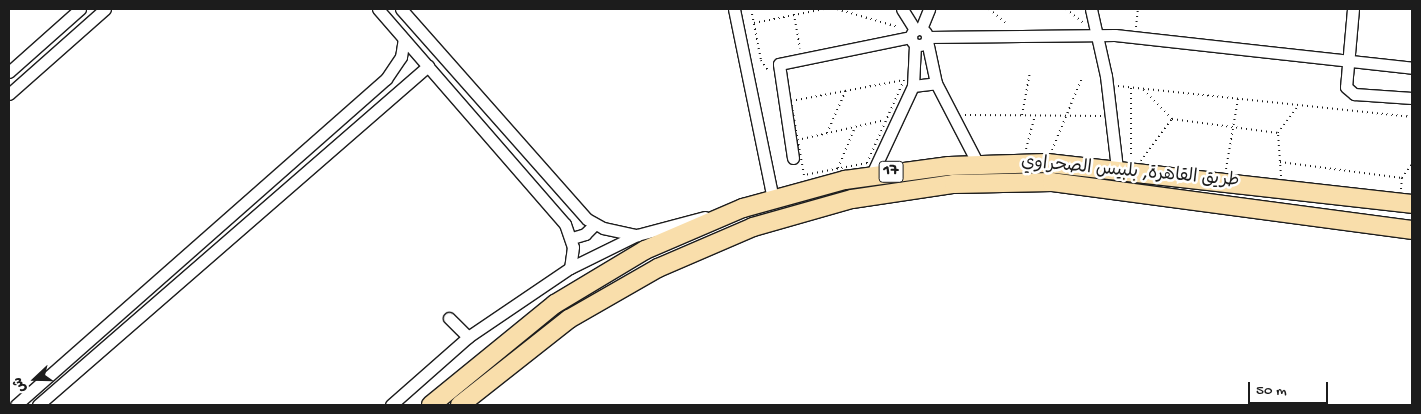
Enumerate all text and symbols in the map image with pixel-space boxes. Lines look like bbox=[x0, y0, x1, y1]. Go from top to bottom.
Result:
street label: طريق القاهرة, بلبيس الصحراوي bbox=[1020, 153, 1240, 193]
road number: 17 bbox=[878, 158, 904, 186]
north arrow bbox=[10, 354, 60, 404]
scale bar bbox=[1251, 372, 1331, 404]
text: ش bbox=[10, 374, 31, 395]
text: 50 m bbox=[1256, 382, 1287, 400]

